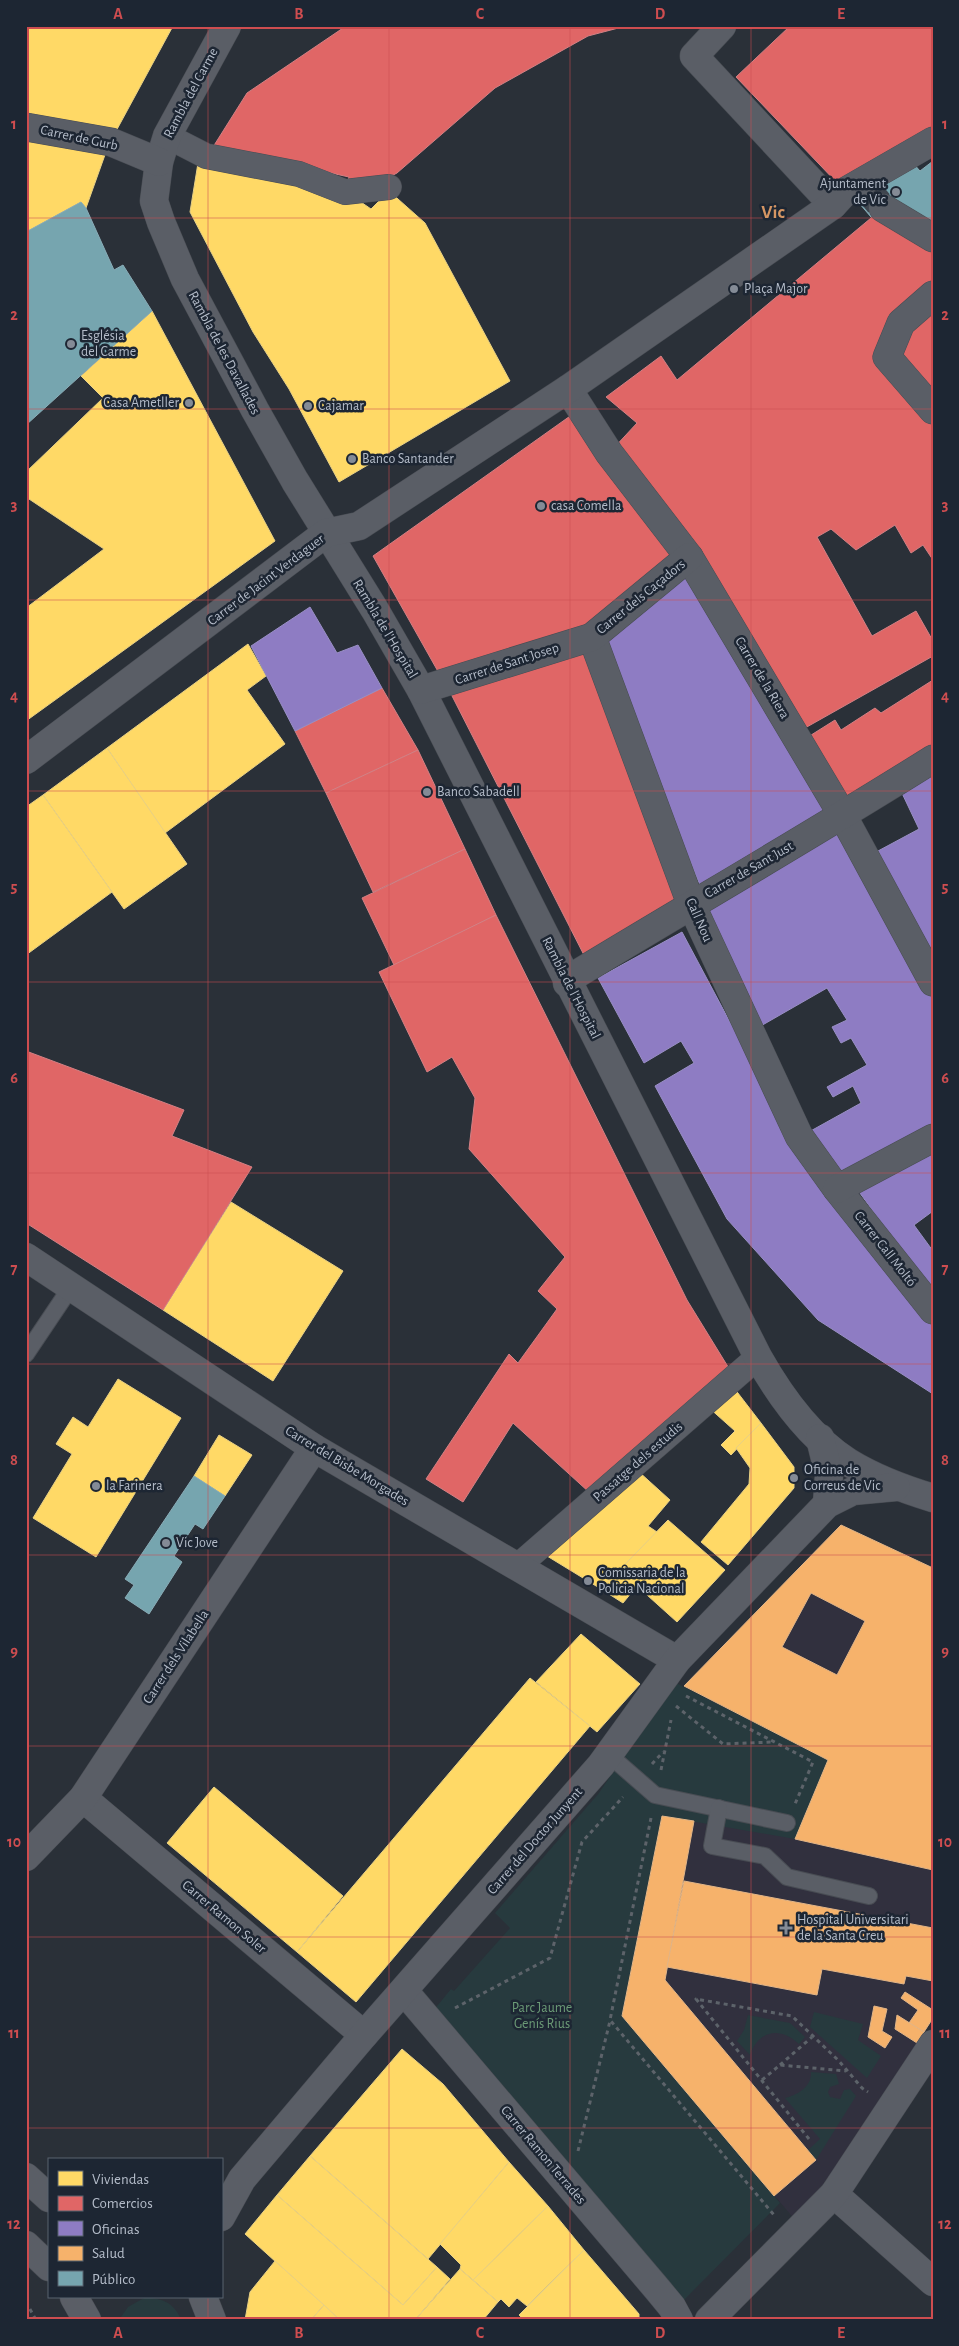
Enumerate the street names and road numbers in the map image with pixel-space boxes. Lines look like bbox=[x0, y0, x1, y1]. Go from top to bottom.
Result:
street label: Rambla del Carme bbox=[161, 46, 221, 140]
street label: Carrer de Gurb bbox=[39, 123, 119, 153]
street label: Rambla de les Davallades bbox=[186, 289, 262, 417]
street label: Carrer de Jacint Verdaguer bbox=[205, 531, 327, 628]
street label: Carrer dels Caçadors bbox=[594, 557, 688, 637]
street label: Rambla de l'Hospital bbox=[350, 577, 420, 681]
street label: Carrer de la Riera bbox=[732, 635, 792, 722]
street label: Carrer de Sant Josep bbox=[453, 641, 561, 687]
street label: Carrer de Sant Just bbox=[702, 839, 796, 901]
street label: Call Nou bbox=[683, 896, 715, 944]
street label: Rambla de l'Hospital bbox=[539, 935, 603, 1041]
street label: Carrer Call Moltó bbox=[851, 1209, 919, 1289]
street label: Passatge dels estudis bbox=[591, 1419, 685, 1505]
street label: Carrer del Bisbe Morgades bbox=[283, 1424, 411, 1508]
street label: Carrer dels Vilabella bbox=[140, 1607, 212, 1706]
street label: Carrer del Doctor Junyent bbox=[485, 1784, 585, 1897]
street label: Carrer Ramon Soler bbox=[179, 1878, 269, 1956]
street label: Carrer Ramon Terrades bbox=[498, 2103, 588, 2207]

